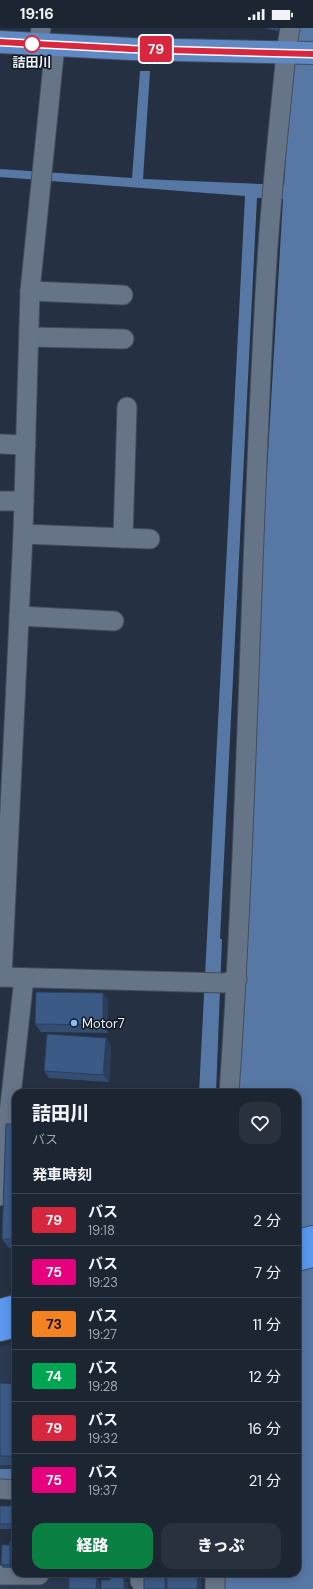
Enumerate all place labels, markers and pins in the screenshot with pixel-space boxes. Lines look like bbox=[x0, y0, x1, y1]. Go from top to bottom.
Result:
marker: 詰田川 bbox=[23, 35, 41, 53]
place label: 詰田川 bbox=[12, 54, 52, 71]
place label: Motor7 bbox=[82, 1015, 125, 1032]
marker: Motor7 bbox=[69, 1018, 79, 1028]

